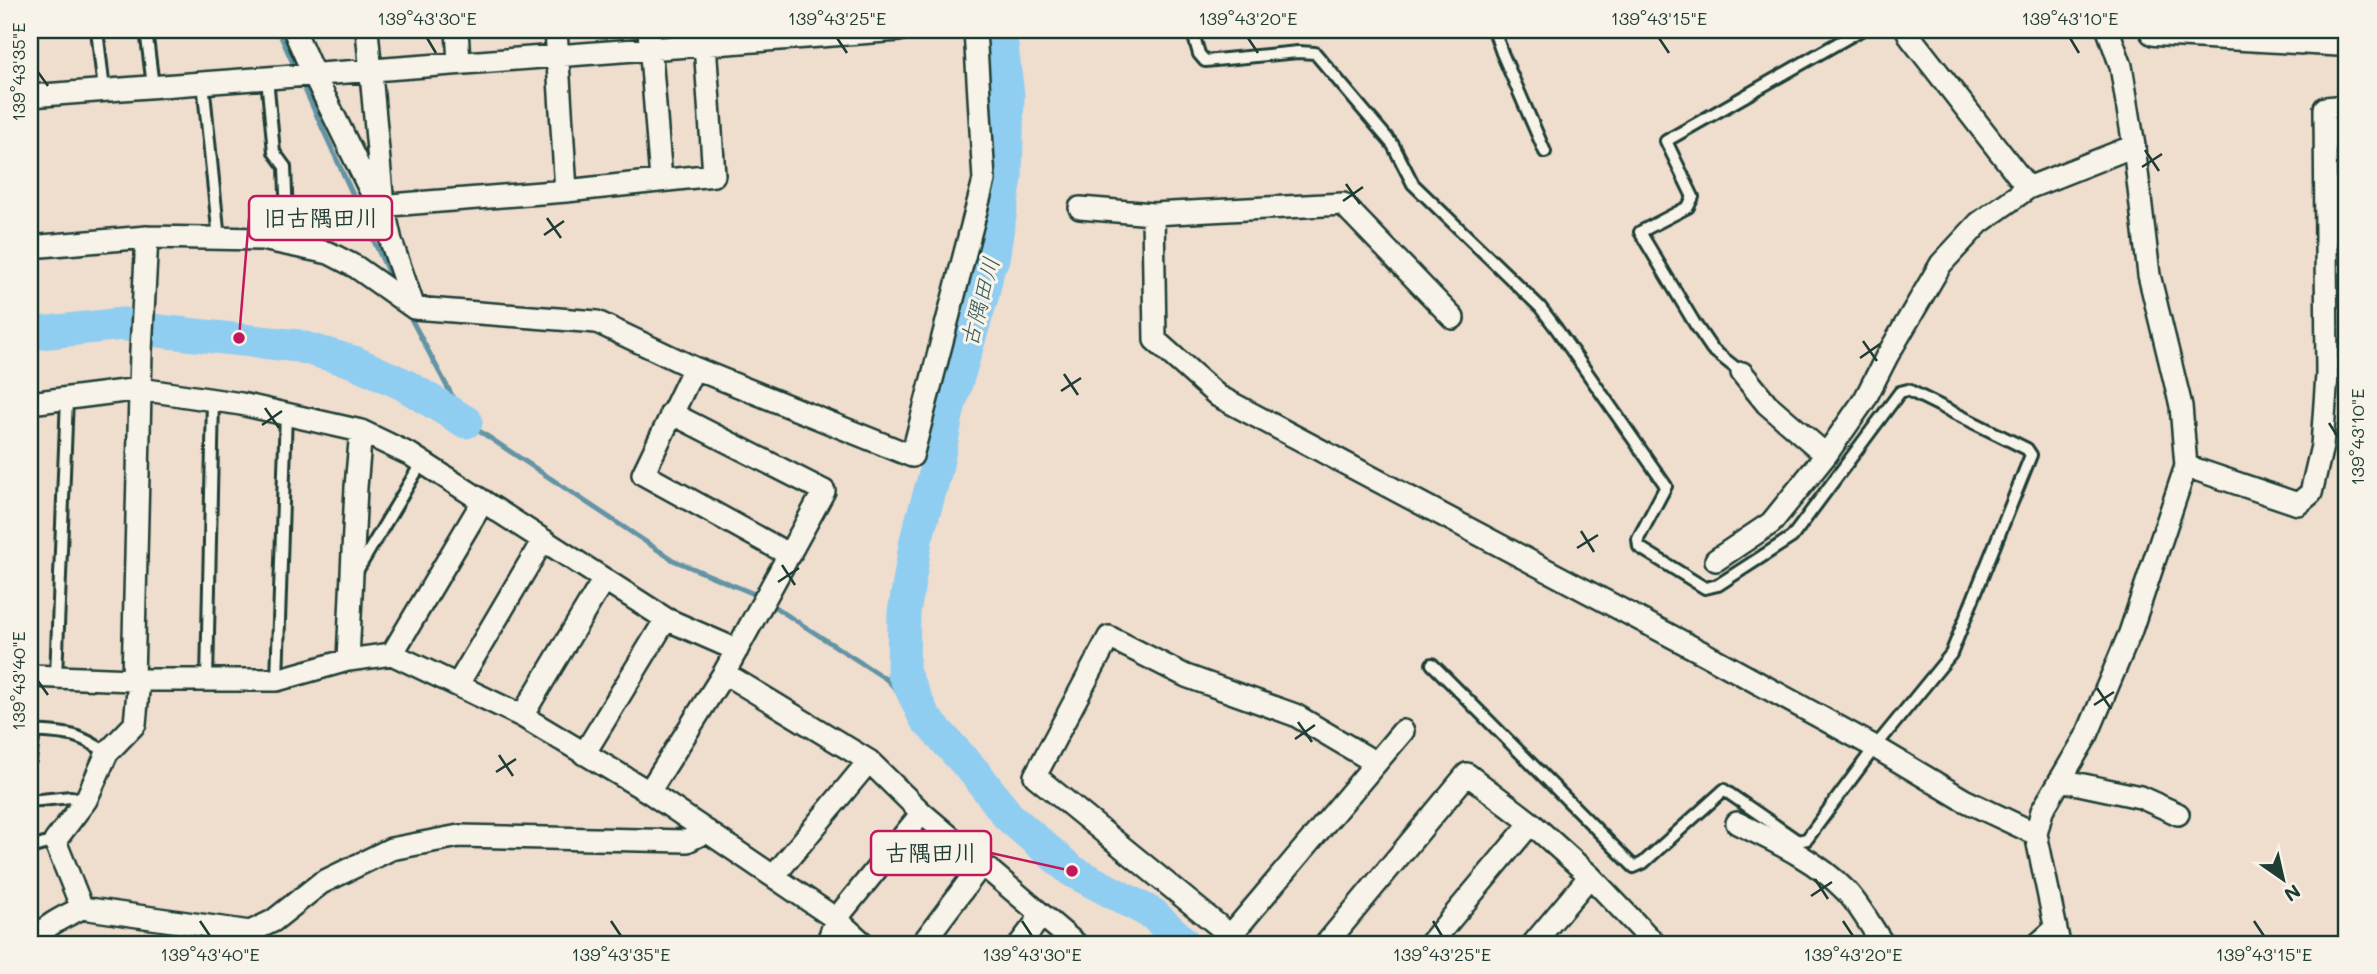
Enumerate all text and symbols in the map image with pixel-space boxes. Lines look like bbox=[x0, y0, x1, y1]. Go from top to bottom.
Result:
text: 139°43'30"E bbox=[377, 6, 477, 30]
text: 139°43'25"E bbox=[788, 6, 886, 30]
text: 139°43'20"E bbox=[1198, 6, 1298, 30]
text: 139°43'15"E bbox=[1611, 6, 1707, 30]
text: 139°43'10"E bbox=[2021, 6, 2119, 30]
text: 139°43'35"E bbox=[6, 23, 30, 121]
callout: 旧古隅田川 bbox=[249, 196, 392, 240]
text: 旧古隅田川 bbox=[264, 202, 379, 232]
water label: 古隅田川 bbox=[953, 253, 1005, 350]
text: 139°43'10"E bbox=[2345, 388, 2369, 486]
text: 139°43'40"E bbox=[6, 631, 30, 731]
callout: 古隅田川 bbox=[871, 831, 991, 875]
text: 古隅田川 bbox=[885, 837, 977, 867]
north arrow bbox=[2248, 844, 2318, 914]
text: N bbox=[2280, 879, 2306, 908]
text: 139°43'40"E bbox=[160, 942, 260, 966]
text: 139°43'35"E bbox=[572, 942, 670, 966]
text: 139°43'30"E bbox=[982, 942, 1082, 966]
text: 139°43'25"E bbox=[1393, 942, 1491, 966]
text: 139°43'20"E bbox=[1803, 942, 1903, 966]
text: 139°43'15"E bbox=[2216, 942, 2312, 966]

